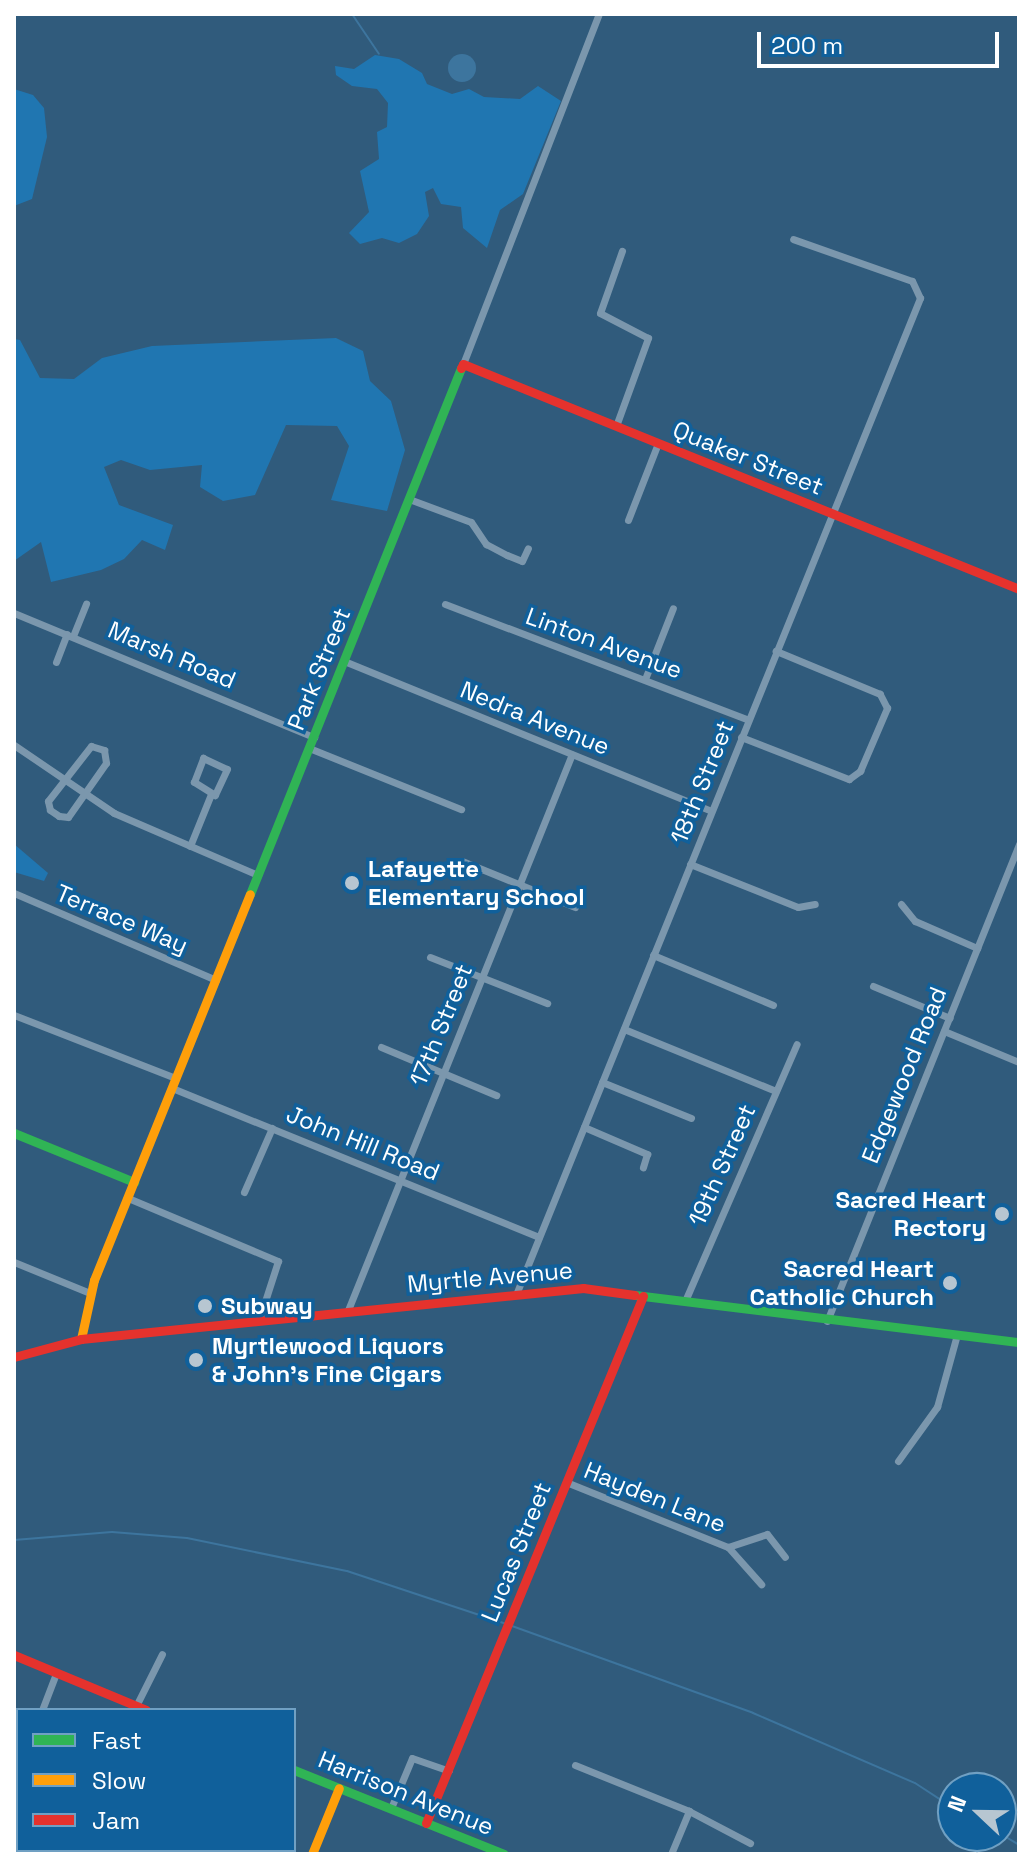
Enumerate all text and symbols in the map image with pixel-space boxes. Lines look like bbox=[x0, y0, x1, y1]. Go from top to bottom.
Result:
scale bar bbox=[761, 16, 1003, 66]
text: 200 m bbox=[771, 30, 843, 61]
street label: Quaker Street bbox=[669, 415, 827, 501]
street label: Linton Avenue bbox=[522, 601, 686, 685]
street label: Park Street bbox=[281, 604, 357, 734]
street label: Marsh Road bbox=[104, 615, 240, 695]
street label: Nedra Avenue bbox=[456, 675, 614, 761]
street label: 18th Street bbox=[664, 716, 740, 848]
place label: Lafayette Elementary School bbox=[368, 855, 585, 911]
marker: Lafayette Elementary School bbox=[343, 874, 361, 892]
street label: Terrace Way bbox=[52, 878, 192, 960]
street label: 17th Street bbox=[404, 960, 478, 1090]
street label: Edgewood Road bbox=[856, 983, 952, 1167]
street label: John Hill Road bbox=[282, 1099, 444, 1187]
street label: 19th Street bbox=[682, 1100, 762, 1230]
place label: Sacred Heart Rectory bbox=[836, 1186, 986, 1242]
marker: Sacred Heart Rectory bbox=[993, 1205, 1011, 1223]
street label: Myrtle Avenue bbox=[406, 1255, 574, 1299]
place label: Sacred Heart Catholic Church bbox=[749, 1255, 934, 1311]
marker: Sacred Heart Catholic Church bbox=[941, 1274, 959, 1292]
place label: Subway bbox=[221, 1292, 313, 1320]
marker: Subway bbox=[196, 1297, 214, 1315]
place label: Myrtlewood Liquors & John’s Fine Cigars bbox=[212, 1332, 444, 1388]
marker: Myrtlewood Liquors & John’s Fine Cigars bbox=[187, 1351, 205, 1369]
street label: Hayden Lane bbox=[580, 1455, 730, 1539]
street label: Lucas Street bbox=[475, 1478, 557, 1626]
legend bbox=[16, 1708, 296, 1852]
text: Fast bbox=[92, 1725, 142, 1756]
street label: Harrison Avenue bbox=[314, 1745, 498, 1841]
text: Slow bbox=[92, 1765, 146, 1796]
north arrow bbox=[937, 1772, 1017, 1852]
text: N bbox=[941, 1792, 972, 1816]
text: Jam bbox=[92, 1805, 140, 1836]

